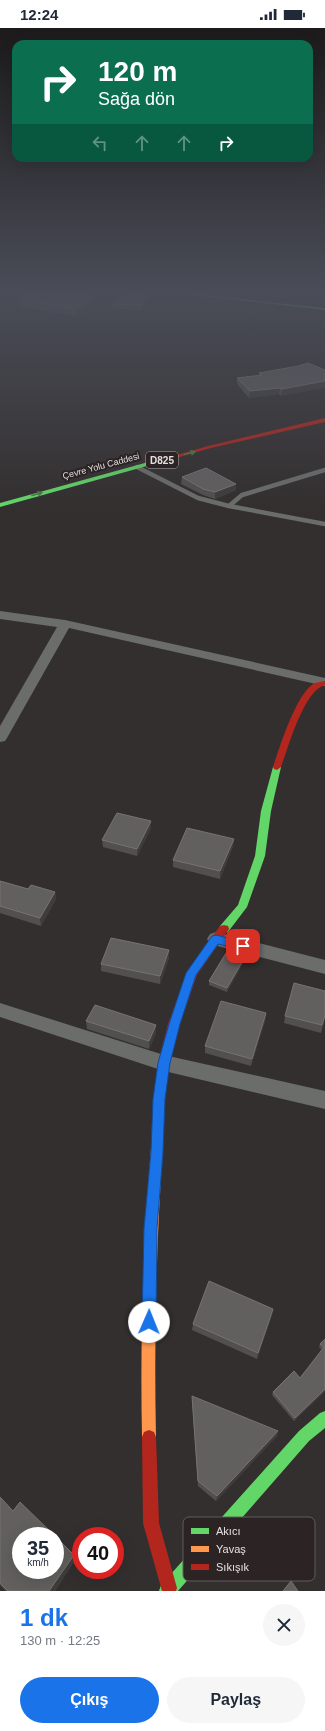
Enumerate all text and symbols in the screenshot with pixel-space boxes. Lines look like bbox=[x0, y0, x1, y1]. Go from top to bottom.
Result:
text: 12:24 bbox=[20, 6, 58, 23]
icon: right bbox=[32, 56, 84, 108]
text: 120 m bbox=[98, 56, 177, 87]
text: Sağa dön bbox=[98, 89, 175, 109]
icon: left bbox=[89, 132, 111, 154]
icon: ahead bbox=[131, 132, 153, 154]
icon: ahead bbox=[173, 132, 195, 154]
icon: right bbox=[215, 132, 237, 154]
one-way arrow bbox=[184, 449, 196, 455]
street label: Çevre Yolu Caddesi bbox=[62, 451, 140, 481]
road number: D825 bbox=[146, 452, 178, 468]
one-way arrow bbox=[32, 491, 44, 497]
pin bbox=[226, 929, 260, 963]
icon: arrive bbox=[232, 935, 254, 957]
position arrow bbox=[128, 1301, 170, 1343]
legend bbox=[183, 1517, 315, 1581]
text: Akıcı bbox=[216, 1525, 240, 1537]
speed limit sign: 40 bbox=[72, 1527, 124, 1579]
text: 35 bbox=[27, 1537, 49, 1559]
text: Yavaş bbox=[216, 1543, 246, 1555]
text: km/h bbox=[27, 1557, 49, 1568]
text: Sıkışık bbox=[216, 1561, 250, 1573]
text: 1 dk bbox=[20, 1604, 68, 1631]
button: close bbox=[263, 1604, 305, 1646]
text: 130 m · 12:25 bbox=[20, 1633, 100, 1648]
button: Çıkış bbox=[20, 1677, 159, 1723]
button: Paylaş bbox=[167, 1677, 305, 1723]

